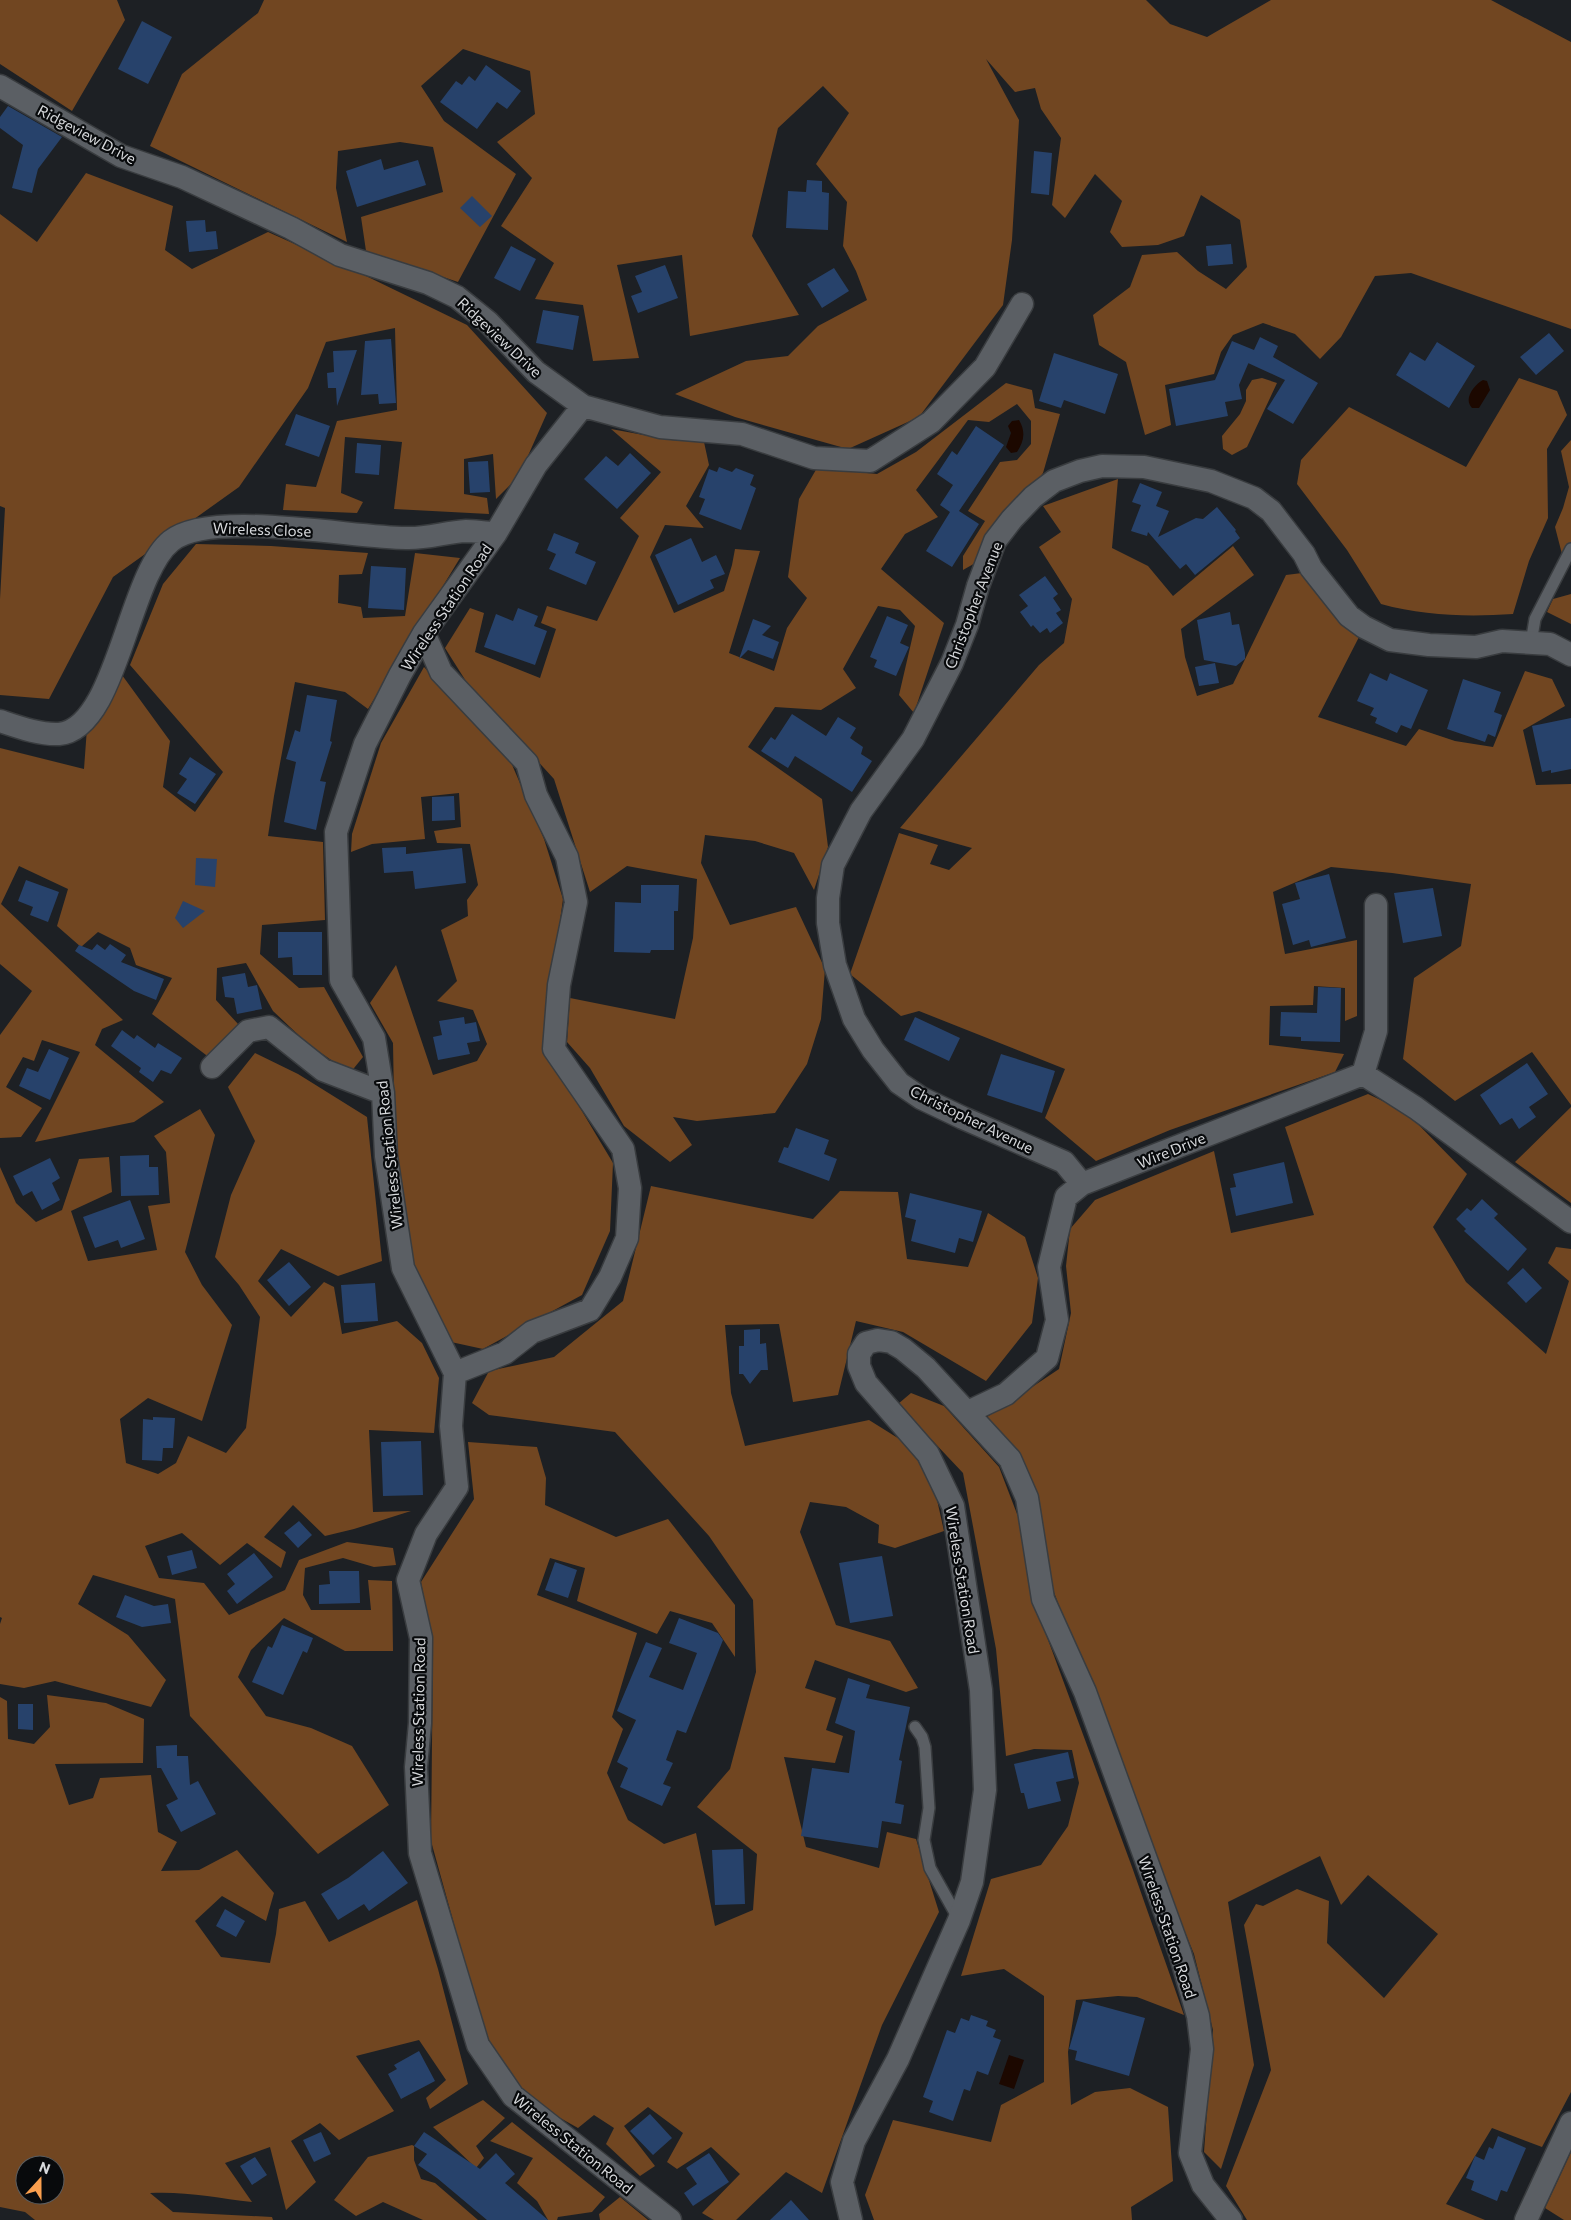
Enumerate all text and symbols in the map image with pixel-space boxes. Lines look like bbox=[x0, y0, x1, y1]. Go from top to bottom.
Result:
street label: Ridgeview Drive bbox=[35, 101, 139, 167]
street label: Ridgeview Drive bbox=[454, 293, 546, 381]
street label: Wireless Close bbox=[212, 518, 312, 540]
street label: Christopher Avenue bbox=[940, 539, 1006, 671]
street label: Wireless Station Road bbox=[397, 540, 495, 674]
street label: Wireless Station Road bbox=[372, 1080, 406, 1230]
street label: Christopher Avenue bbox=[907, 1081, 1037, 1157]
street label: Wire Drive bbox=[1134, 1128, 1208, 1172]
street label: Wireless Station Road bbox=[942, 1505, 984, 1655]
street label: Wireless Station Road bbox=[408, 1637, 428, 1787]
street label: Wireless Station Road bbox=[1135, 1854, 1201, 2000]
street label: Wireless Station Road bbox=[509, 2089, 637, 2197]
north arrow bbox=[15, 2155, 65, 2205]
text: N bbox=[37, 2158, 53, 2177]

